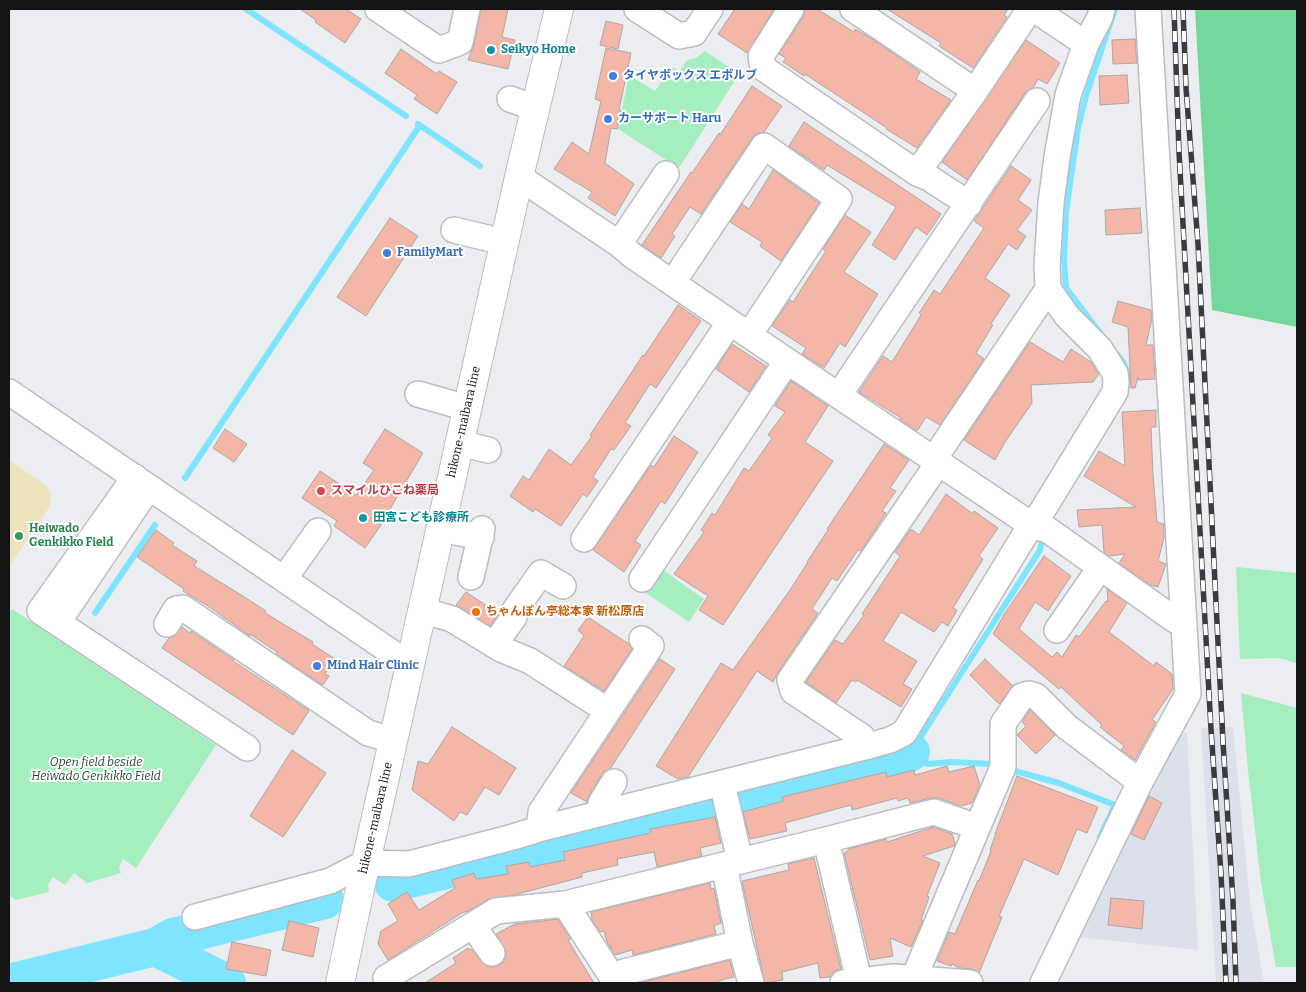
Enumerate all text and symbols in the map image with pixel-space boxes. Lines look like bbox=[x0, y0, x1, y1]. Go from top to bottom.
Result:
place label: Seikyo Home bbox=[501, 43, 575, 57]
marker: Seikyo Home bbox=[485, 44, 497, 56]
place label: タイヤボックス エボルブ bbox=[623, 69, 757, 83]
marker: タイヤボックス エボルブ bbox=[607, 70, 619, 82]
place label: カーサポート Haru bbox=[618, 112, 721, 126]
marker: カーサポート Haru bbox=[602, 113, 614, 125]
place label: FamilyMart bbox=[397, 246, 463, 260]
marker: FamilyMart bbox=[381, 247, 393, 259]
street label: hikone-maibara line bbox=[444, 365, 484, 479]
place label: スマイルひこね薬局 bbox=[331, 484, 439, 498]
marker: スマイルひこね薬局 bbox=[315, 485, 327, 497]
place label: 田宮こども診療所 bbox=[373, 511, 469, 525]
marker: 田宮こども診療所 bbox=[357, 512, 369, 524]
place label: Heiwado Genkikko Field bbox=[29, 522, 114, 550]
marker: Heiwado Genkikko Field bbox=[13, 530, 25, 542]
place label: ちゃんぽん亭総本家 新松原店 bbox=[486, 605, 644, 619]
marker: ちゃんぽん亭総本家 新松原店 bbox=[470, 606, 482, 618]
place label: Mind Hair Clinic bbox=[327, 659, 419, 673]
marker: Mind Hair Clinic bbox=[311, 660, 323, 672]
park label: Open field beside Heiwado Genkikko Field bbox=[31, 756, 161, 784]
street label: hikone-maibara line bbox=[356, 761, 396, 875]

